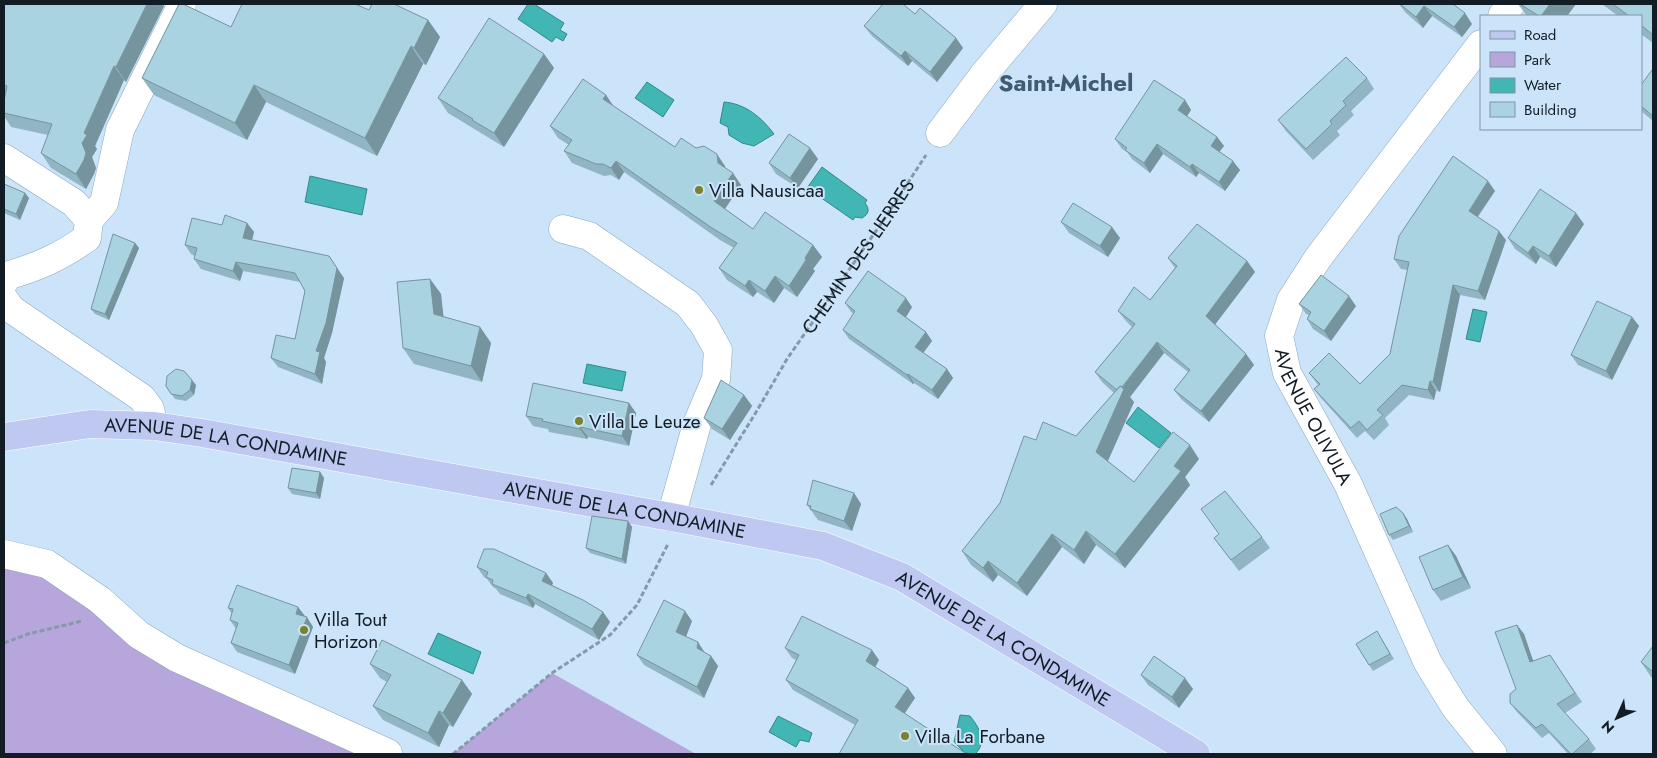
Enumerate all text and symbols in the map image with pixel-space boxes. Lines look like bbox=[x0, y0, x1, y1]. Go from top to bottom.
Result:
legend bbox=[1480, 15, 1642, 130]
text: Road bbox=[1524, 24, 1556, 46]
text: Park bbox=[1524, 49, 1551, 71]
district label: Saint-Michel bbox=[998, 65, 1134, 100]
text: Water bbox=[1524, 74, 1562, 96]
text: Building bbox=[1524, 99, 1576, 121]
street label: CHEMIN DES LIERRES bbox=[795, 173, 921, 339]
place label: Villa Nausicaa bbox=[709, 177, 824, 204]
marker: Villa Nausicaa bbox=[693, 184, 705, 196]
street label: AVENUE OLIVULA bbox=[1268, 346, 1360, 490]
place label: Villa Le Leuze bbox=[589, 408, 701, 435]
street label: AVENUE DE LA CONDAMINE bbox=[104, 411, 349, 472]
marker: Villa Le Leuze bbox=[573, 415, 585, 427]
street label: AVENUE DE LA CONDAMINE bbox=[501, 474, 748, 544]
street label: AVENUE DE LA CONDAMINE bbox=[891, 563, 1116, 713]
place label: Villa Tout Horizon bbox=[314, 606, 387, 655]
marker: Villa Tout Horizon bbox=[298, 624, 310, 636]
north arrow bbox=[1592, 693, 1642, 743]
text: N bbox=[1597, 716, 1619, 738]
place label: Villa La Forbane bbox=[915, 723, 1045, 750]
marker: Villa La Forbane bbox=[899, 730, 911, 742]

